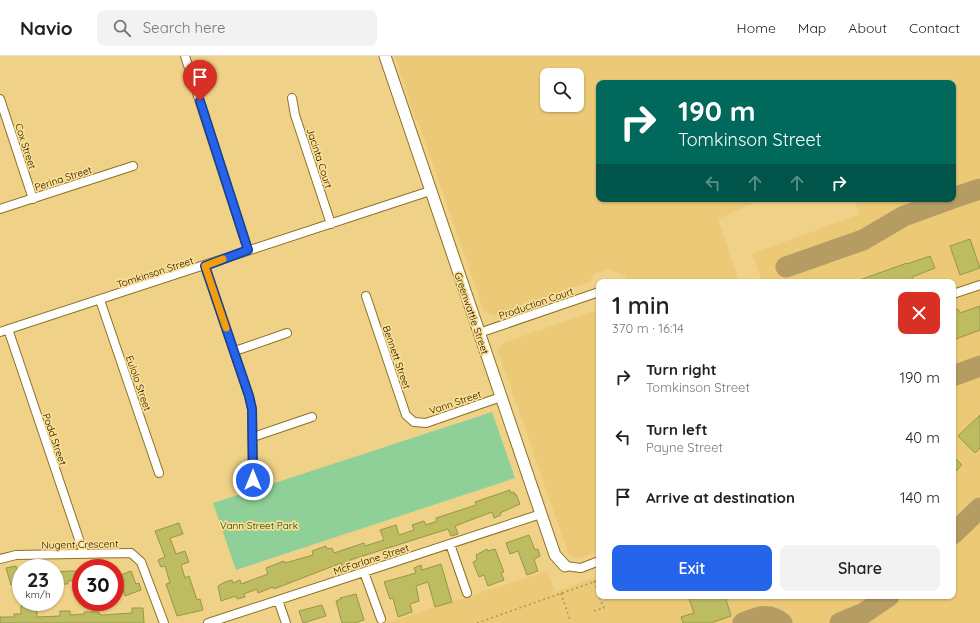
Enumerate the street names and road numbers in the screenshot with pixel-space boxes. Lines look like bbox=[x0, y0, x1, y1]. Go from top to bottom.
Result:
street label: Cox Street bbox=[12, 122, 39, 171]
street label: Jacinta Court bbox=[304, 126, 336, 190]
street label: Perina Street bbox=[33, 163, 94, 194]
street label: Tomkinson Street bbox=[115, 254, 196, 291]
street label: Greenwattle Street bbox=[451, 270, 492, 356]
street label: Production Court bbox=[497, 284, 576, 322]
street label: Bennett Street bbox=[380, 324, 414, 391]
street label: Eulolo Street bbox=[123, 354, 154, 413]
street label: Vann Street bbox=[427, 387, 483, 417]
street label: Podd Street bbox=[40, 411, 70, 467]
street label: Nugent Crescent bbox=[41, 537, 119, 552]
street label: McFarlane Street bbox=[332, 541, 411, 578]

